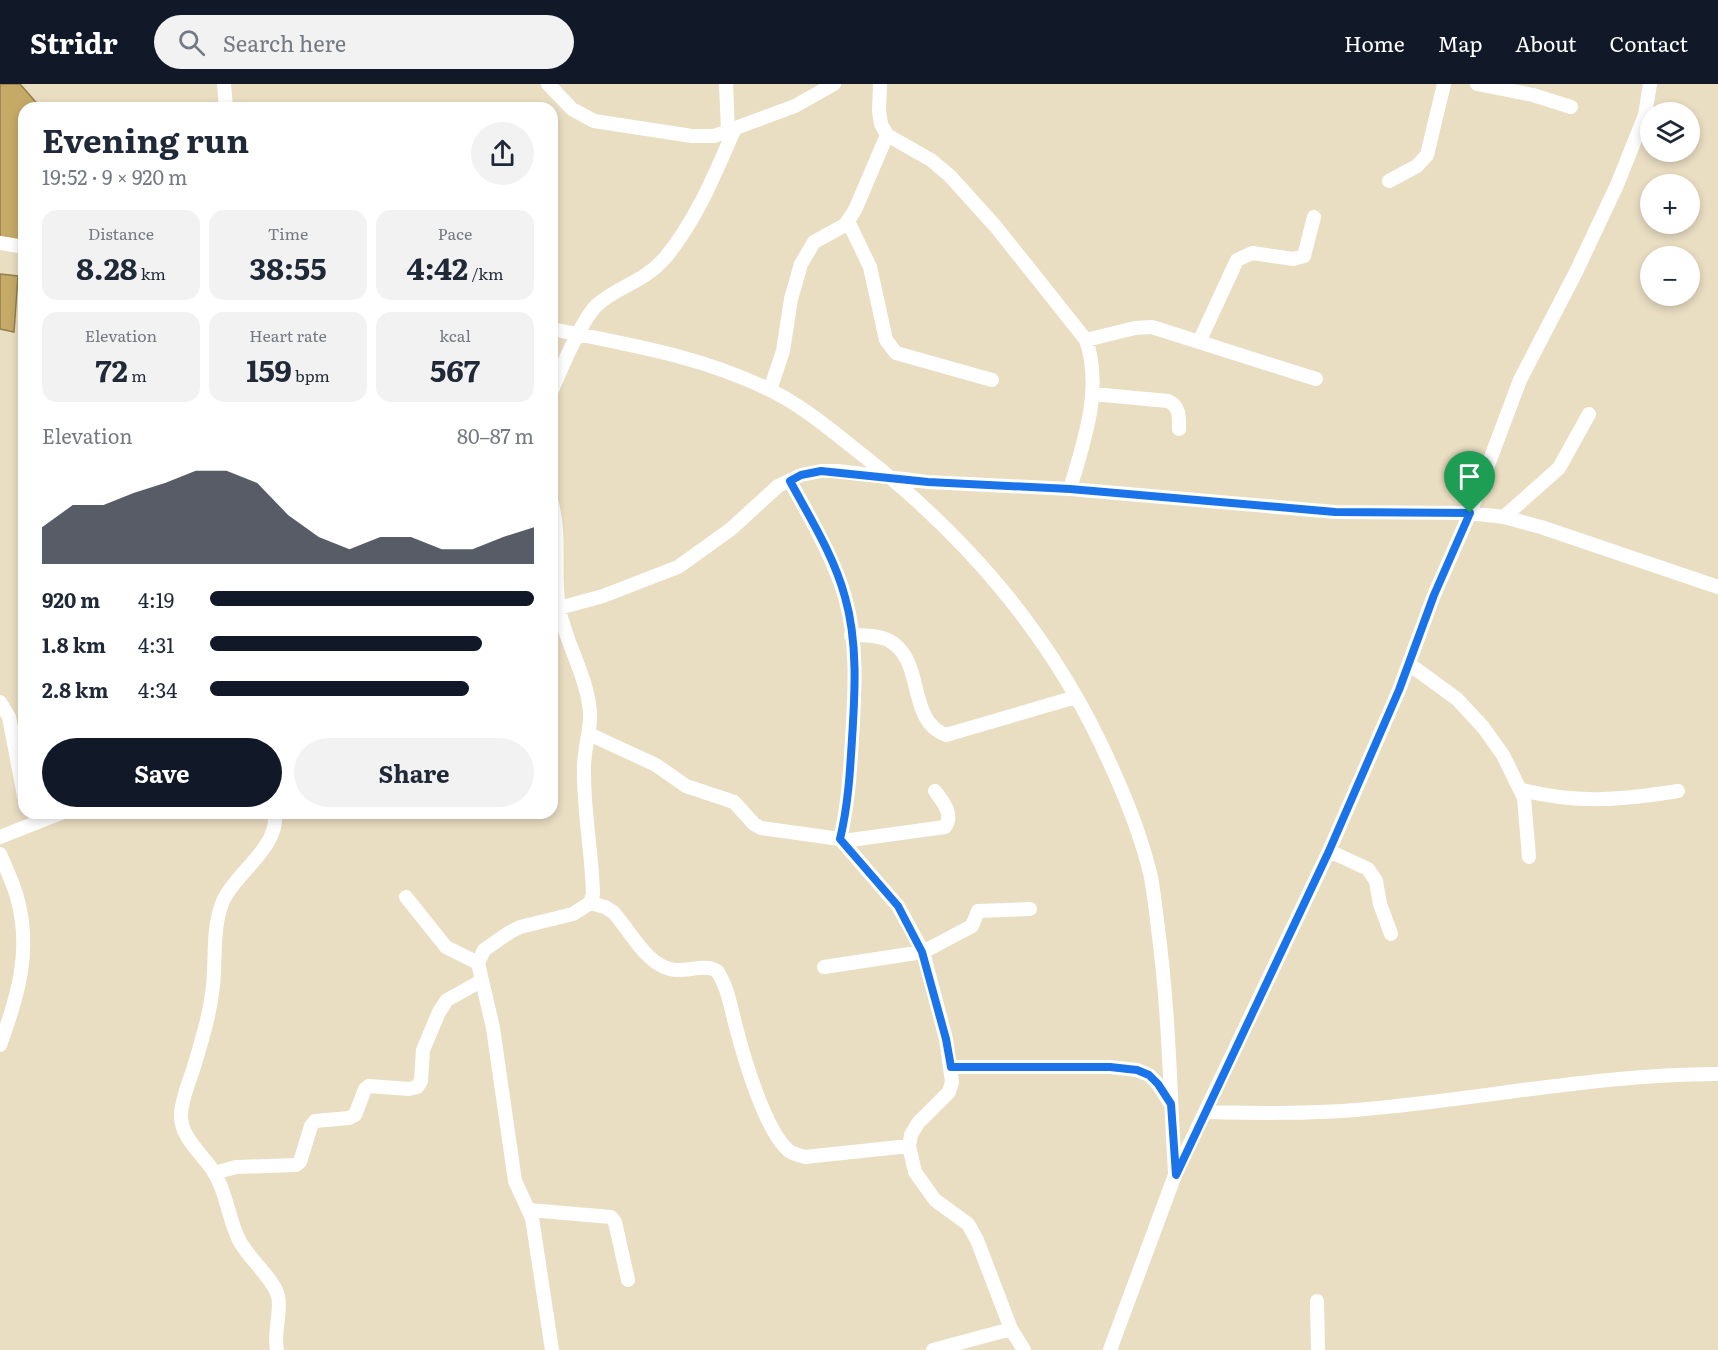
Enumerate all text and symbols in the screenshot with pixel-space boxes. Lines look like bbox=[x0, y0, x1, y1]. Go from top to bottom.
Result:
search box bbox=[154, 15, 574, 69]
text: Stridr bbox=[30, 21, 118, 63]
icon: search bbox=[175, 26, 208, 59]
text: Search here bbox=[223, 26, 346, 59]
text: Home bbox=[1344, 27, 1405, 58]
text: Map bbox=[1438, 27, 1482, 58]
text: About bbox=[1515, 27, 1577, 58]
text: Contact bbox=[1610, 27, 1688, 58]
map controls bbox=[1640, 102, 1700, 306]
button: layers bbox=[1640, 102, 1700, 162]
text: Evening run bbox=[42, 114, 249, 163]
button: share bbox=[471, 122, 534, 185]
text: 19:52 · 9 × 920 m bbox=[42, 161, 187, 191]
button: + bbox=[1640, 174, 1700, 234]
text: Distance bbox=[88, 221, 154, 245]
text: Time bbox=[268, 221, 308, 245]
text: Pace bbox=[438, 221, 472, 245]
text: 8.28 bbox=[76, 245, 137, 289]
text: 38:55 bbox=[250, 245, 326, 289]
text: 4:42 bbox=[407, 245, 468, 289]
button: − bbox=[1640, 246, 1700, 306]
text: km bbox=[137, 261, 166, 285]
text: /km bbox=[468, 261, 503, 285]
text: Elevation bbox=[85, 323, 157, 347]
text: Heart rate bbox=[249, 323, 327, 347]
text: kcal bbox=[439, 323, 471, 347]
text: 72 bbox=[95, 347, 128, 391]
text: 159 bbox=[246, 347, 292, 391]
text: 567 bbox=[430, 347, 480, 391]
text: m bbox=[128, 363, 147, 387]
text: bpm bbox=[292, 363, 330, 387]
text: Elevation bbox=[42, 420, 132, 450]
text: 80–87 m bbox=[457, 420, 534, 450]
pin bbox=[1444, 451, 1495, 513]
icon: arrive bbox=[1453, 460, 1486, 493]
text: 920 m bbox=[42, 584, 100, 614]
text: 4:19 bbox=[138, 584, 174, 614]
text: 1.8 km bbox=[42, 629, 106, 659]
text: 4:31 bbox=[138, 629, 174, 659]
text: 2.8 km bbox=[42, 674, 108, 704]
text: 4:34 bbox=[138, 674, 177, 704]
button: Save bbox=[42, 738, 282, 807]
button: Share bbox=[294, 738, 534, 807]

